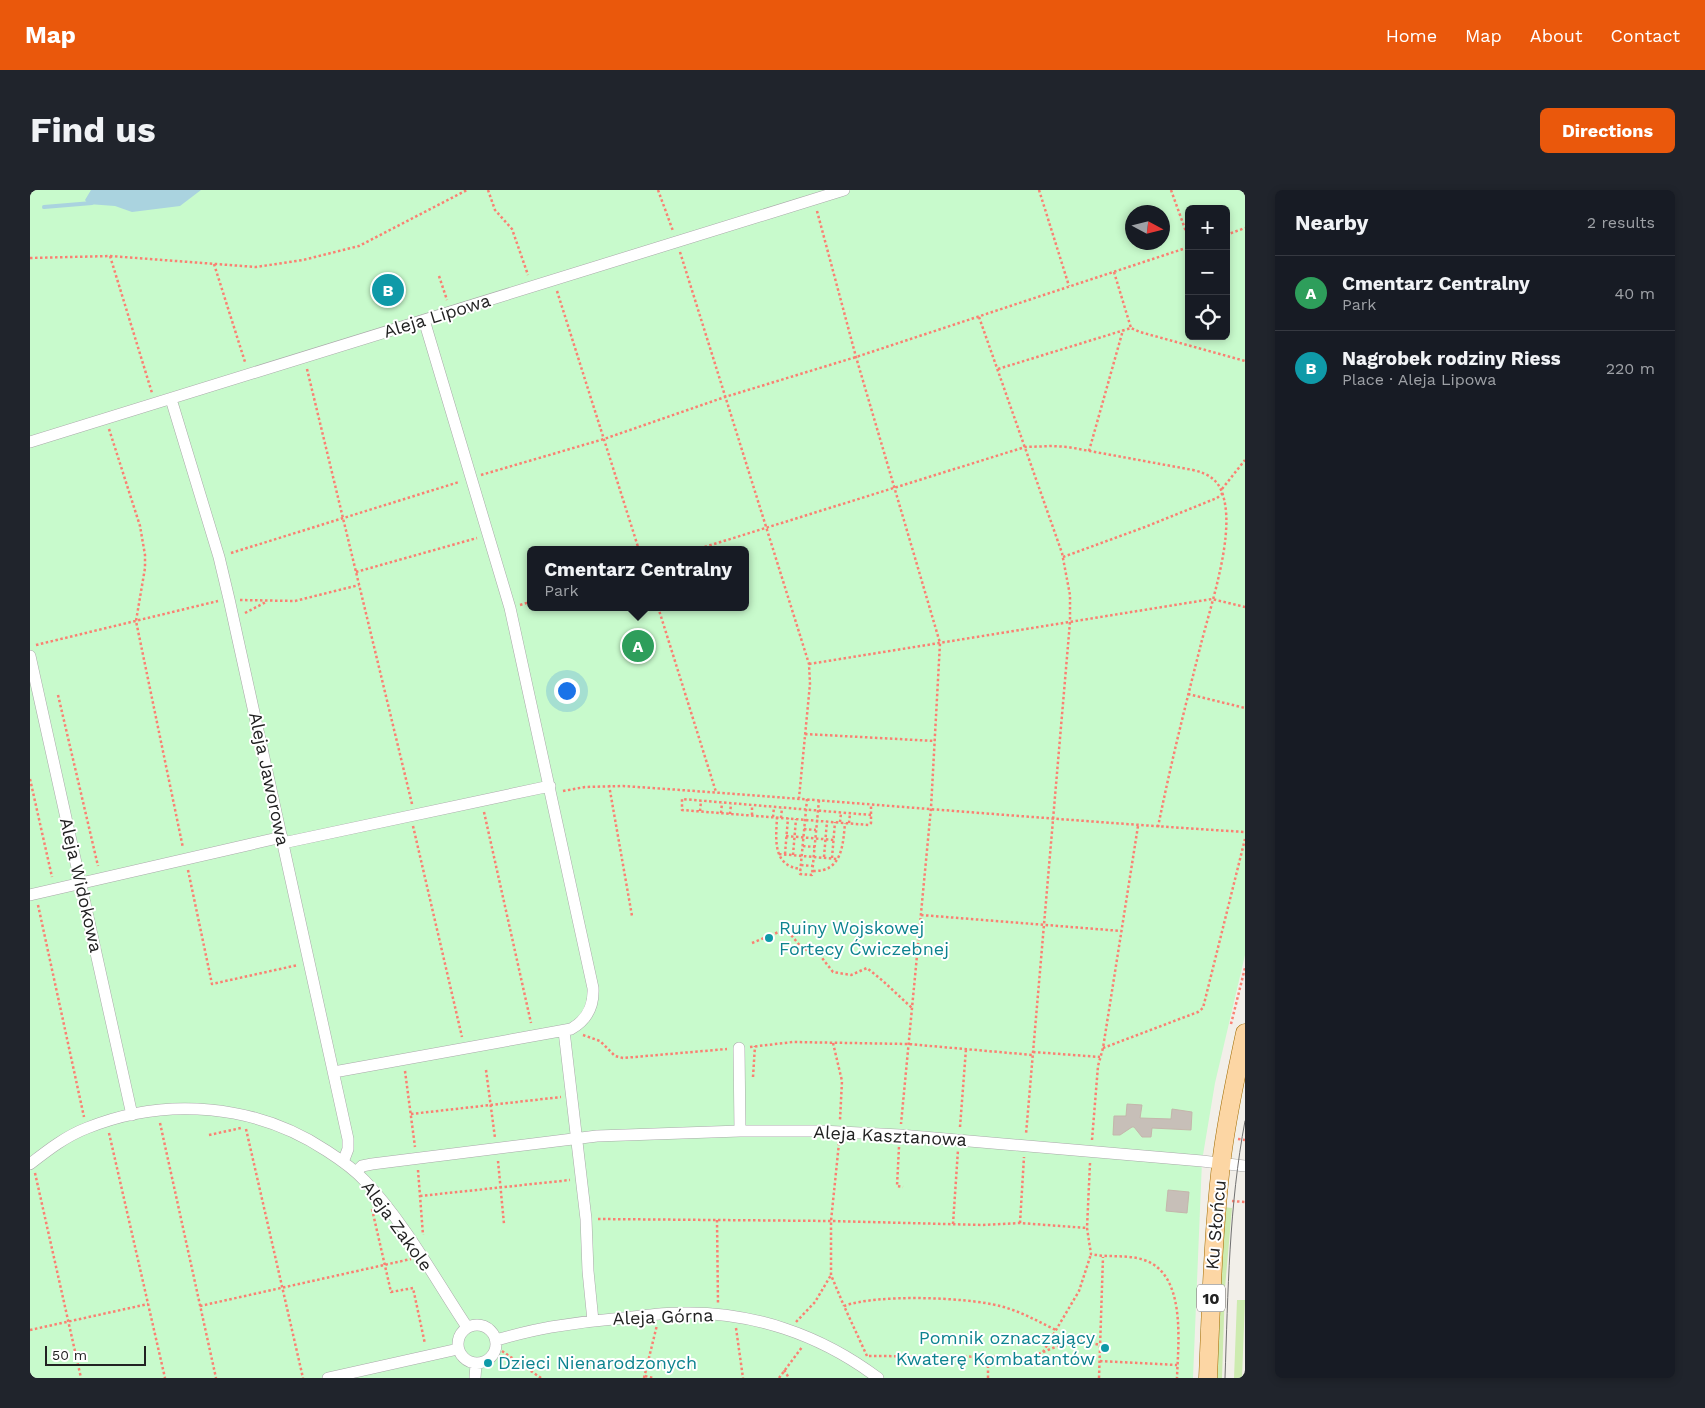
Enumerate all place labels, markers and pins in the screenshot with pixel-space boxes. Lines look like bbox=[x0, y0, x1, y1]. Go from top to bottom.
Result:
pin: B bbox=[372, 271, 404, 309]
pin: A bbox=[622, 627, 654, 665]
place label: Ruiny Wojskowej Fortecy Ćwiczebnej bbox=[779, 917, 949, 959]
marker: Ruiny Wojskowej Fortecy Ćwiczebnej bbox=[763, 932, 775, 944]
place label: Pomnik oznaczający Kwaterę Kombatantów bbox=[896, 1327, 1096, 1369]
marker: Pomnik oznaczający Kwaterę Kombatantów bbox=[1099, 1342, 1111, 1354]
place label: Dzieci Nienarodzonych bbox=[498, 1352, 697, 1373]
marker: Dzieci Nienarodzonych bbox=[482, 1357, 494, 1369]

